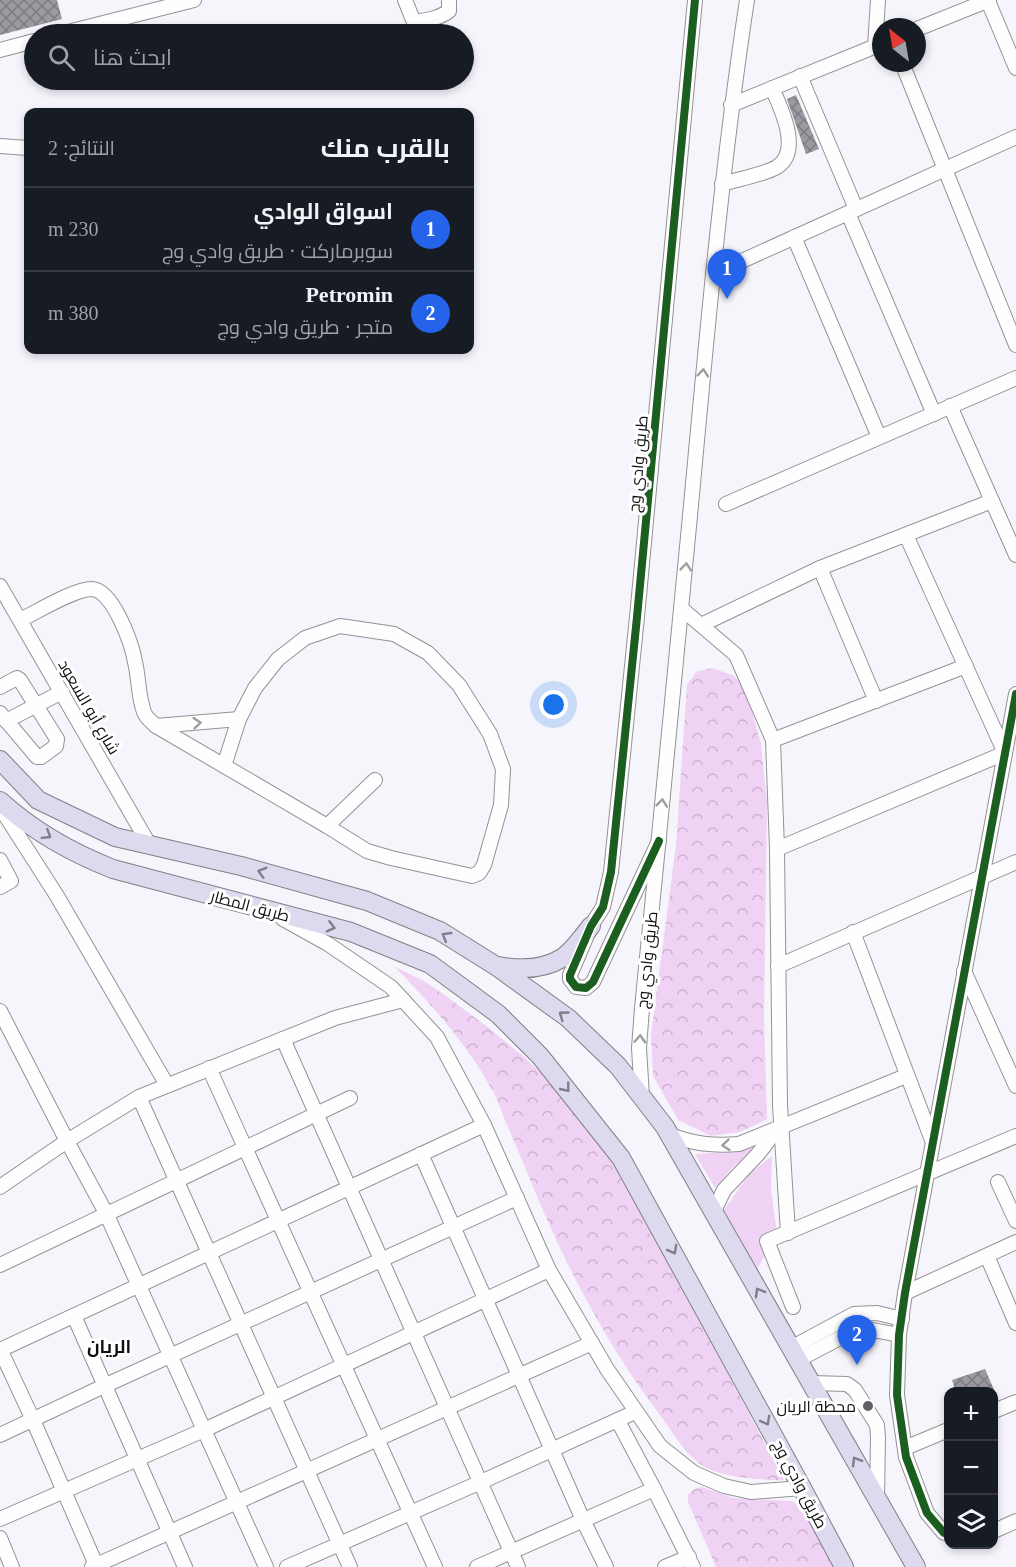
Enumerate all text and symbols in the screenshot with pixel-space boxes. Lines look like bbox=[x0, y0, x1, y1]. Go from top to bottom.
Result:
north arrow bbox=[872, 18, 926, 72]
search box bbox=[24, 24, 474, 90]
icon: search bbox=[45, 41, 78, 74]
text: ابحث هنا bbox=[93, 45, 172, 70]
text: بالقرب منك bbox=[321, 134, 450, 163]
text: النتائج: 2 bbox=[48, 137, 115, 159]
text: اسواق الوادي bbox=[254, 199, 393, 224]
text: 230 m bbox=[48, 218, 99, 240]
text: 1 bbox=[426, 218, 436, 240]
text: سوبرماركت · طريق وادي وج bbox=[162, 240, 393, 262]
pin: 1 bbox=[708, 250, 746, 299]
text: Petromin bbox=[305, 282, 393, 307]
text: 380 m bbox=[48, 302, 99, 324]
text: 2 bbox=[426, 302, 436, 324]
text: متجر · طريق وادي وج bbox=[217, 316, 393, 338]
one-way arrow bbox=[696, 369, 709, 378]
street label: طريق وادي وج bbox=[625, 415, 656, 514]
one-way arrow bbox=[679, 563, 692, 572]
street label: شارع أبو السعود bbox=[52, 656, 124, 759]
your location bbox=[539, 690, 568, 719]
one-way arrow bbox=[193, 717, 202, 730]
one-way arrow bbox=[655, 799, 668, 808]
one-way arrow bbox=[41, 828, 51, 840]
one-way arrow bbox=[258, 867, 268, 879]
street label: طريق المطار bbox=[207, 887, 291, 927]
street label: طريق وادي وج bbox=[633, 911, 666, 1010]
one-way arrow bbox=[326, 920, 336, 932]
one-way arrow bbox=[442, 931, 452, 943]
one-way arrow bbox=[558, 1011, 569, 1022]
one-way arrow bbox=[633, 1034, 646, 1043]
one-way arrow bbox=[558, 1081, 569, 1092]
one-way arrow bbox=[721, 1138, 731, 1151]
one-way arrow bbox=[666, 1244, 677, 1254]
one-way arrow bbox=[755, 1288, 766, 1298]
pin: 2 bbox=[838, 1316, 876, 1365]
district label: الريان bbox=[87, 1337, 131, 1358]
map controls bbox=[944, 1387, 998, 1549]
button: + bbox=[944, 1387, 998, 1441]
place label: محطة الريان bbox=[776, 1398, 856, 1417]
marker: محطة الريان bbox=[861, 1399, 875, 1413]
one-way arrow bbox=[759, 1415, 770, 1425]
street label: طريق وادي وج bbox=[765, 1437, 830, 1533]
button: − bbox=[944, 1441, 998, 1495]
one-way arrow bbox=[852, 1457, 863, 1467]
button: layers bbox=[944, 1495, 998, 1549]

